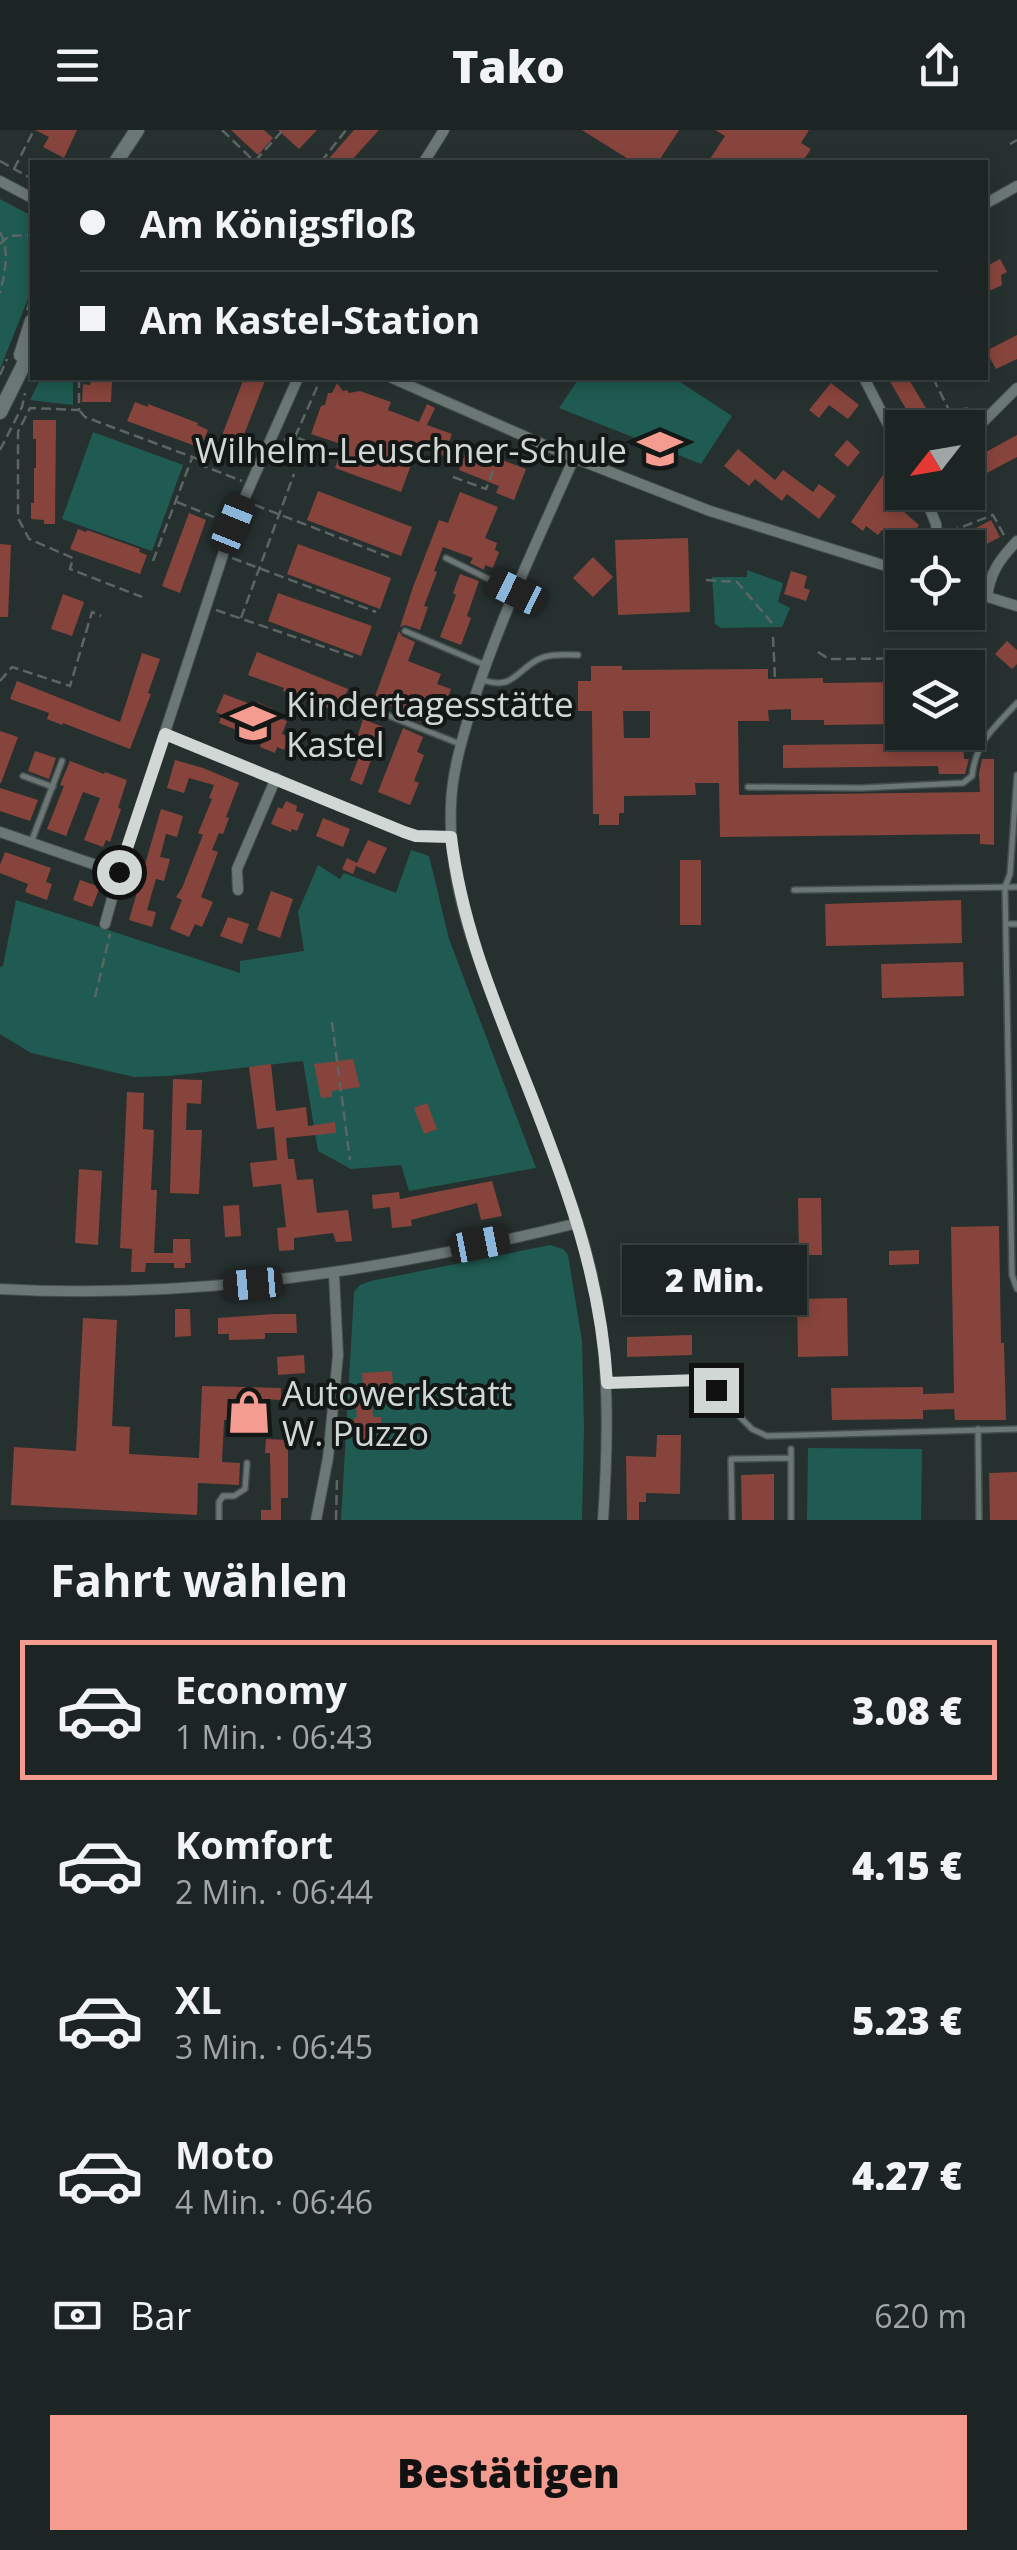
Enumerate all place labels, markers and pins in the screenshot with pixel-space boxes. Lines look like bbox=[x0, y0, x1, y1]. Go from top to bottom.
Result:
school or university icon: Wilhelm-Leuschner-Schule bbox=[636, 425, 684, 473]
place label: Wilhelm-Leuschner-Schule bbox=[195, 426, 627, 473]
place label: Kindertagesstätte Kastel bbox=[286, 680, 574, 767]
school or university icon: Kindertagesstätte Kastel bbox=[229, 699, 277, 747]
place label: Autowerkstatt W. Puzzo bbox=[282, 1369, 512, 1456]
shop icon: Autowerkstatt W. Puzzo bbox=[225, 1388, 273, 1436]

